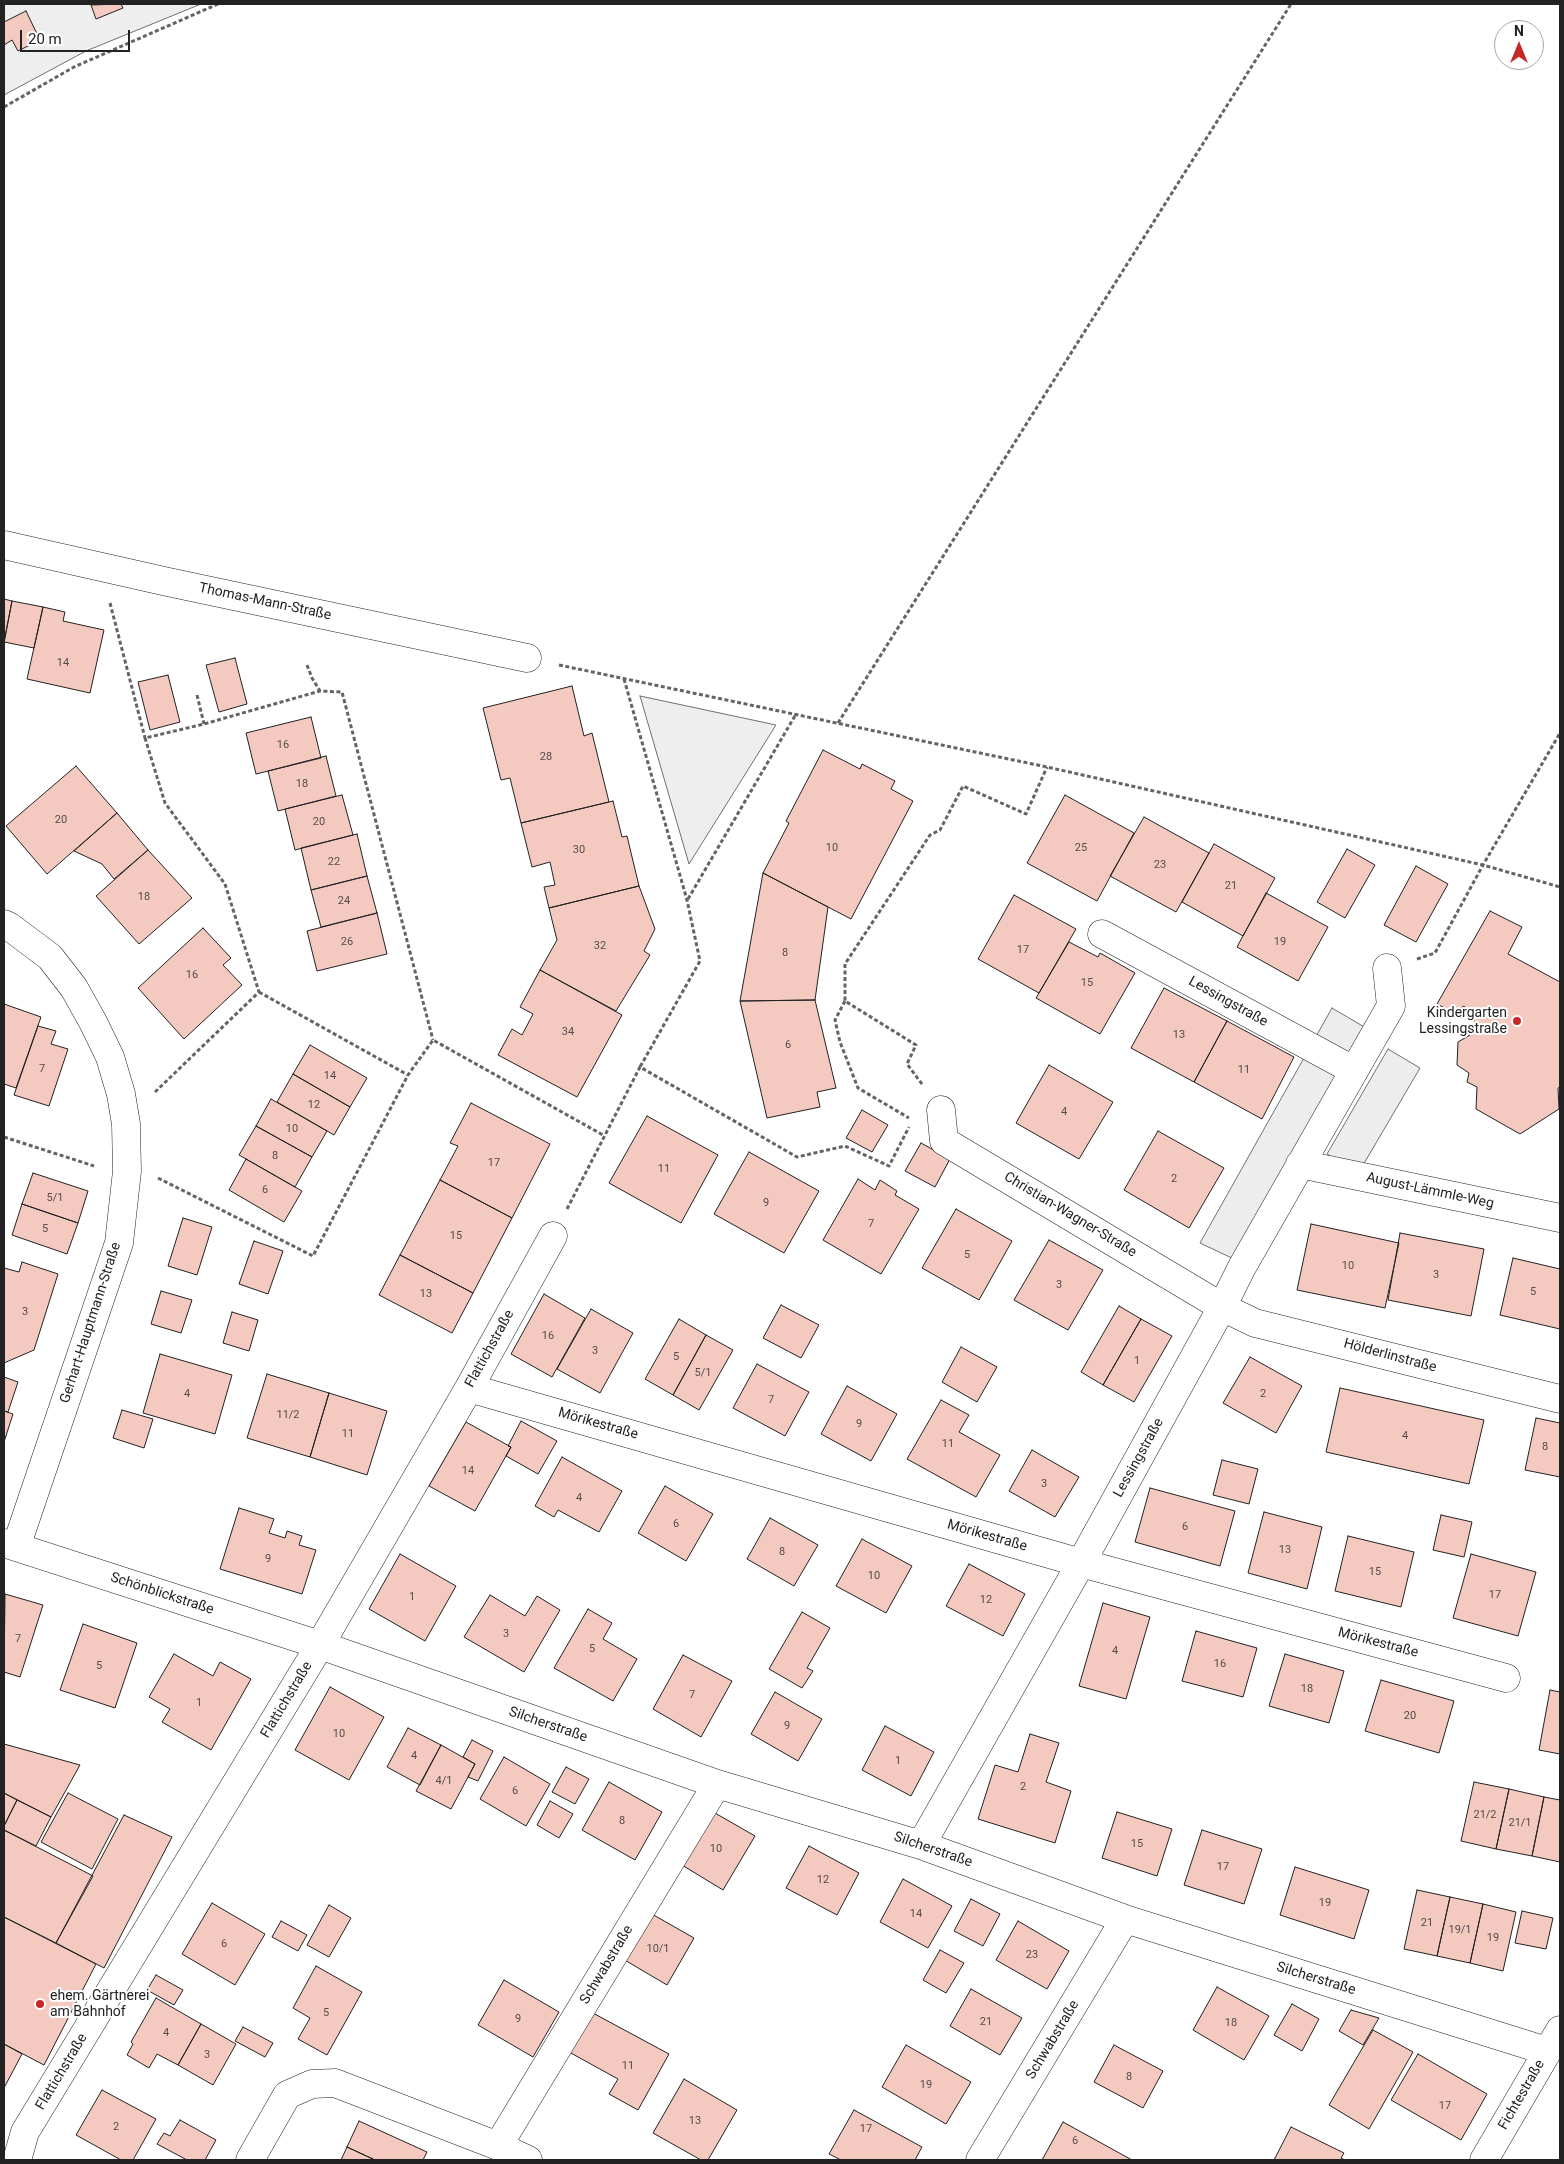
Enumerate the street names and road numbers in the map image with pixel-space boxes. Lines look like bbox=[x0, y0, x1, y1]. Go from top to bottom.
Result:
street label: Thomas-Mann-Straße bbox=[197, 580, 333, 624]
street label: Lessingstraße bbox=[1185, 973, 1271, 1031]
street label: Christian-Wagner-Straße bbox=[1001, 1169, 1139, 1261]
street label: August-Lämmle-Weg bbox=[1365, 1169, 1495, 1213]
street label: Gerhart-Hauptmann-Straße bbox=[57, 1240, 125, 1406]
street label: Flattichstraße bbox=[462, 1307, 518, 1391]
street label: Hölderlinstraße bbox=[1342, 1336, 1438, 1376]
street label: Mörikestraße bbox=[556, 1405, 640, 1443]
street label: Lessingstraße bbox=[1110, 1415, 1168, 1501]
street label: Mörikestraße bbox=[945, 1517, 1029, 1555]
street label: Schönblickstraße bbox=[108, 1569, 216, 1619]
street label: Mörikestraße bbox=[1336, 1624, 1420, 1662]
street label: Flattichstraße bbox=[258, 1659, 316, 1741]
street label: Silcherstraße bbox=[507, 1704, 589, 1746]
street label: Silcherstraße bbox=[892, 1829, 974, 1871]
street label: Schwabstraße bbox=[577, 1923, 637, 2007]
street label: Silcherstraße bbox=[1274, 1959, 1358, 1999]
street label: Schwabstraße bbox=[1023, 1998, 1083, 2082]
street label: Flattichstraße bbox=[33, 2031, 91, 2113]
street label: Fichtestraße bbox=[1495, 2057, 1549, 2133]

